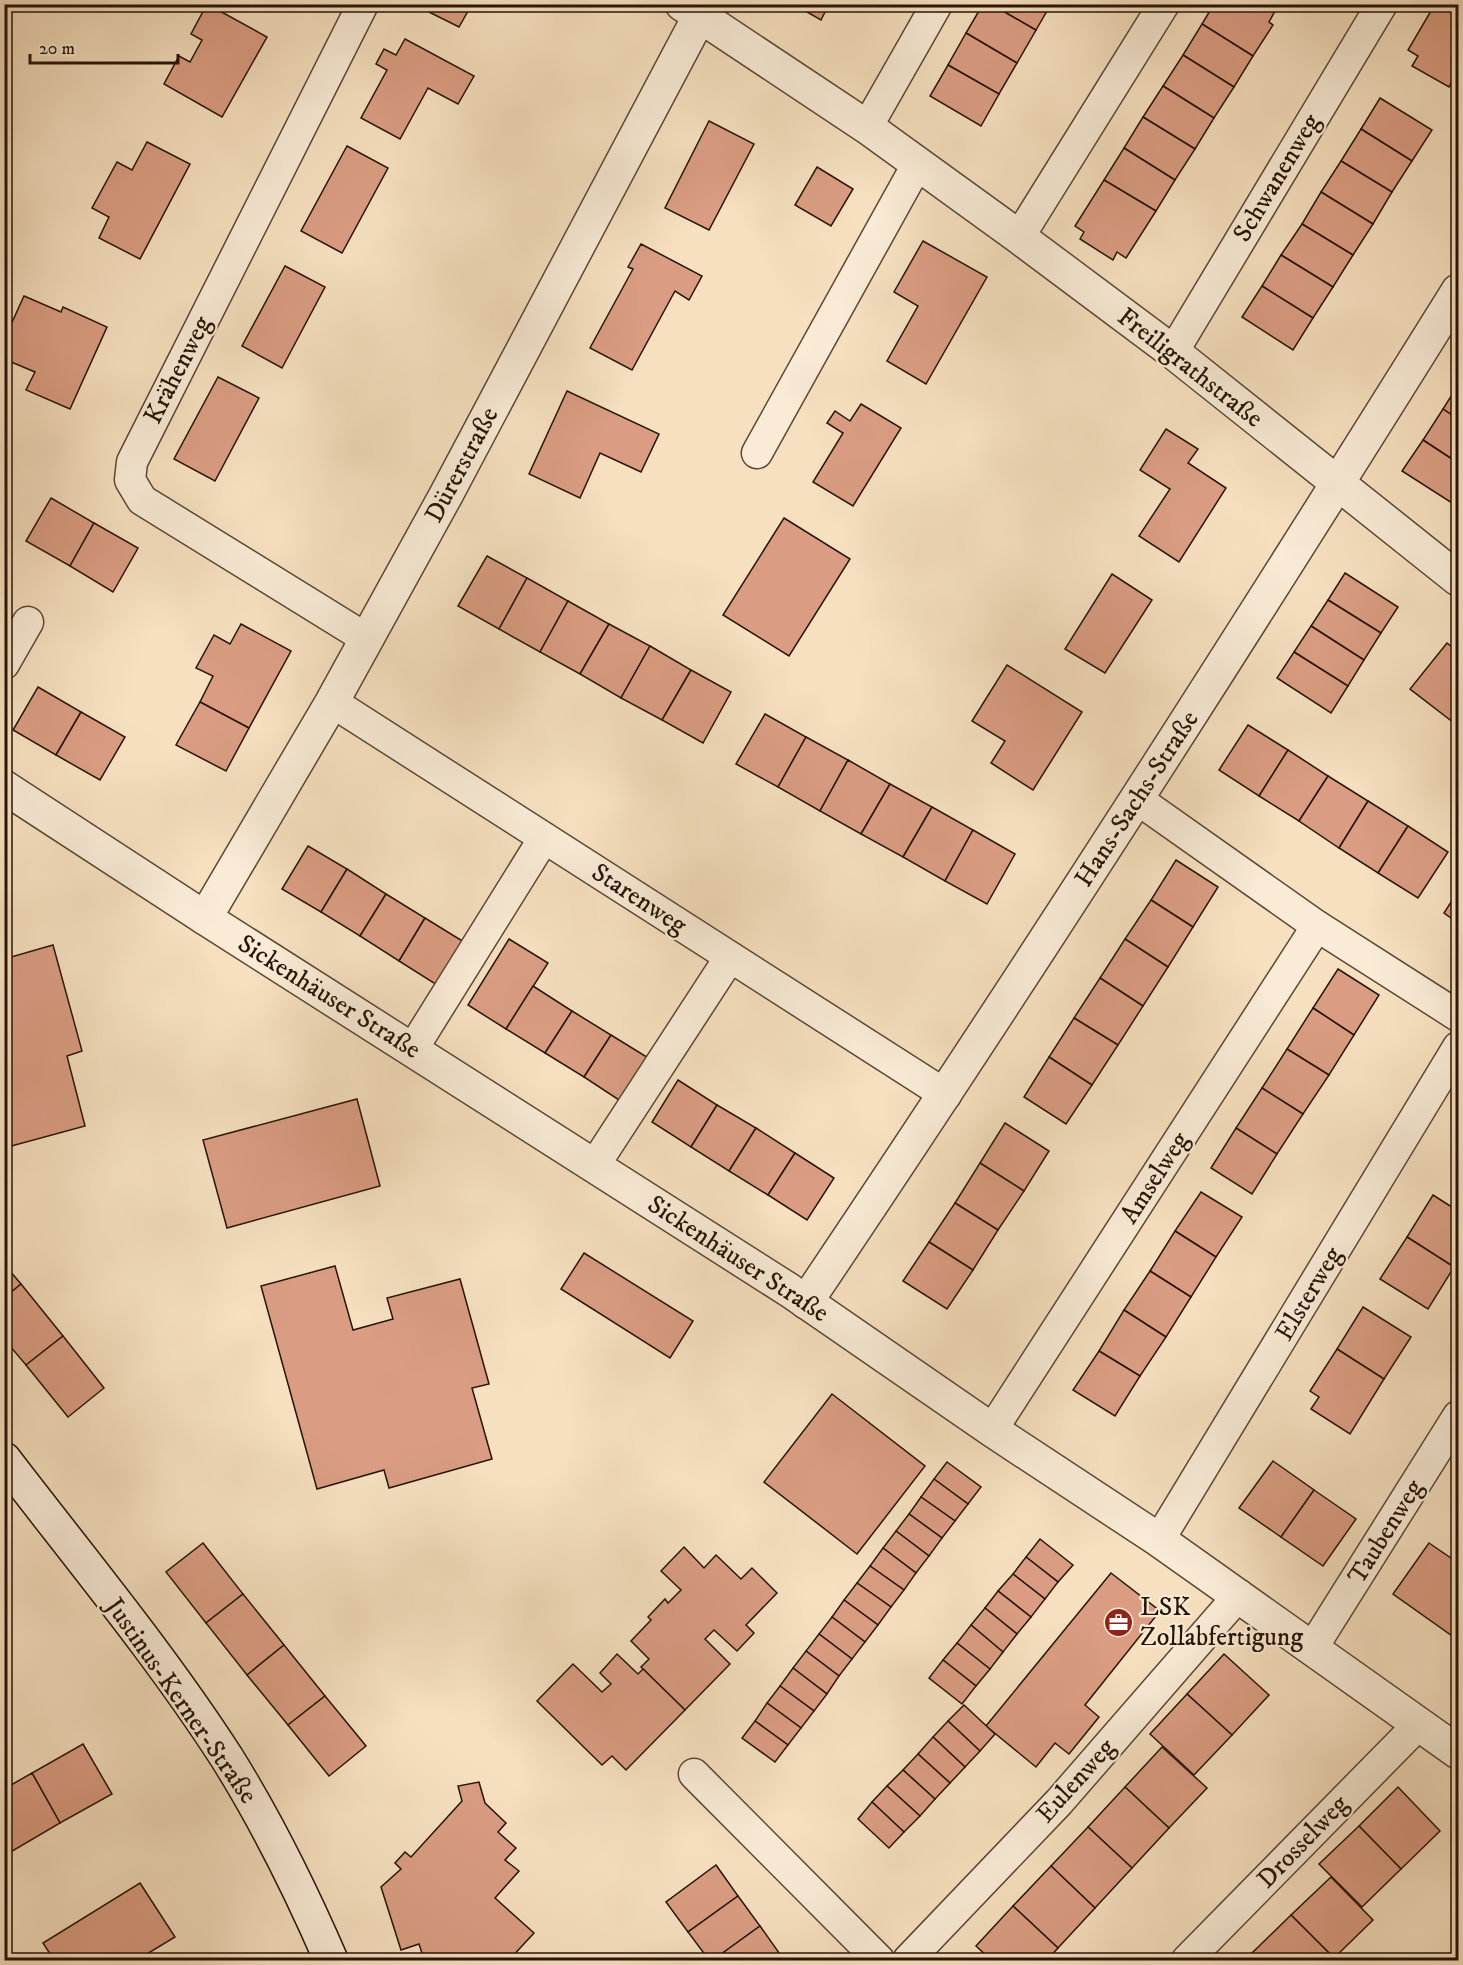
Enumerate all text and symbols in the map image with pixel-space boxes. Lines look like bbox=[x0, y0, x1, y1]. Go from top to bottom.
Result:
scale bar bbox=[30, 27, 178, 65]
text: 20 m bbox=[39, 38, 75, 60]
street label: Schwanenweg bbox=[1226, 108, 1328, 248]
street label: Freiligrathstraße bbox=[1111, 301, 1269, 435]
street label: Krähenweg bbox=[137, 310, 219, 430]
street label: Dürerstraße bbox=[418, 402, 506, 528]
street label: Hans-Sachs-Straße bbox=[1068, 705, 1206, 893]
street label: Starenweg bbox=[585, 856, 693, 942]
street label: Sickenhäuser Straße bbox=[231, 927, 427, 1067]
street label: Amselweg bbox=[1113, 1125, 1197, 1230]
street label: Sickenhäuser Straße bbox=[641, 1188, 835, 1330]
street label: Elsterweg bbox=[1268, 1241, 1350, 1347]
street label: Taubenweg bbox=[1341, 1473, 1431, 1591]
street label: Justinus-Kerner-Straße bbox=[97, 1590, 264, 1810]
place label: LSK Zollabfertigung bbox=[1140, 1591, 1303, 1654]
office icon: LSK Zollabfertigung bbox=[1103, 1606, 1135, 1638]
street label: Eulenweg bbox=[1029, 1731, 1123, 1830]
street label: Drosselweg bbox=[1250, 1788, 1356, 1896]

